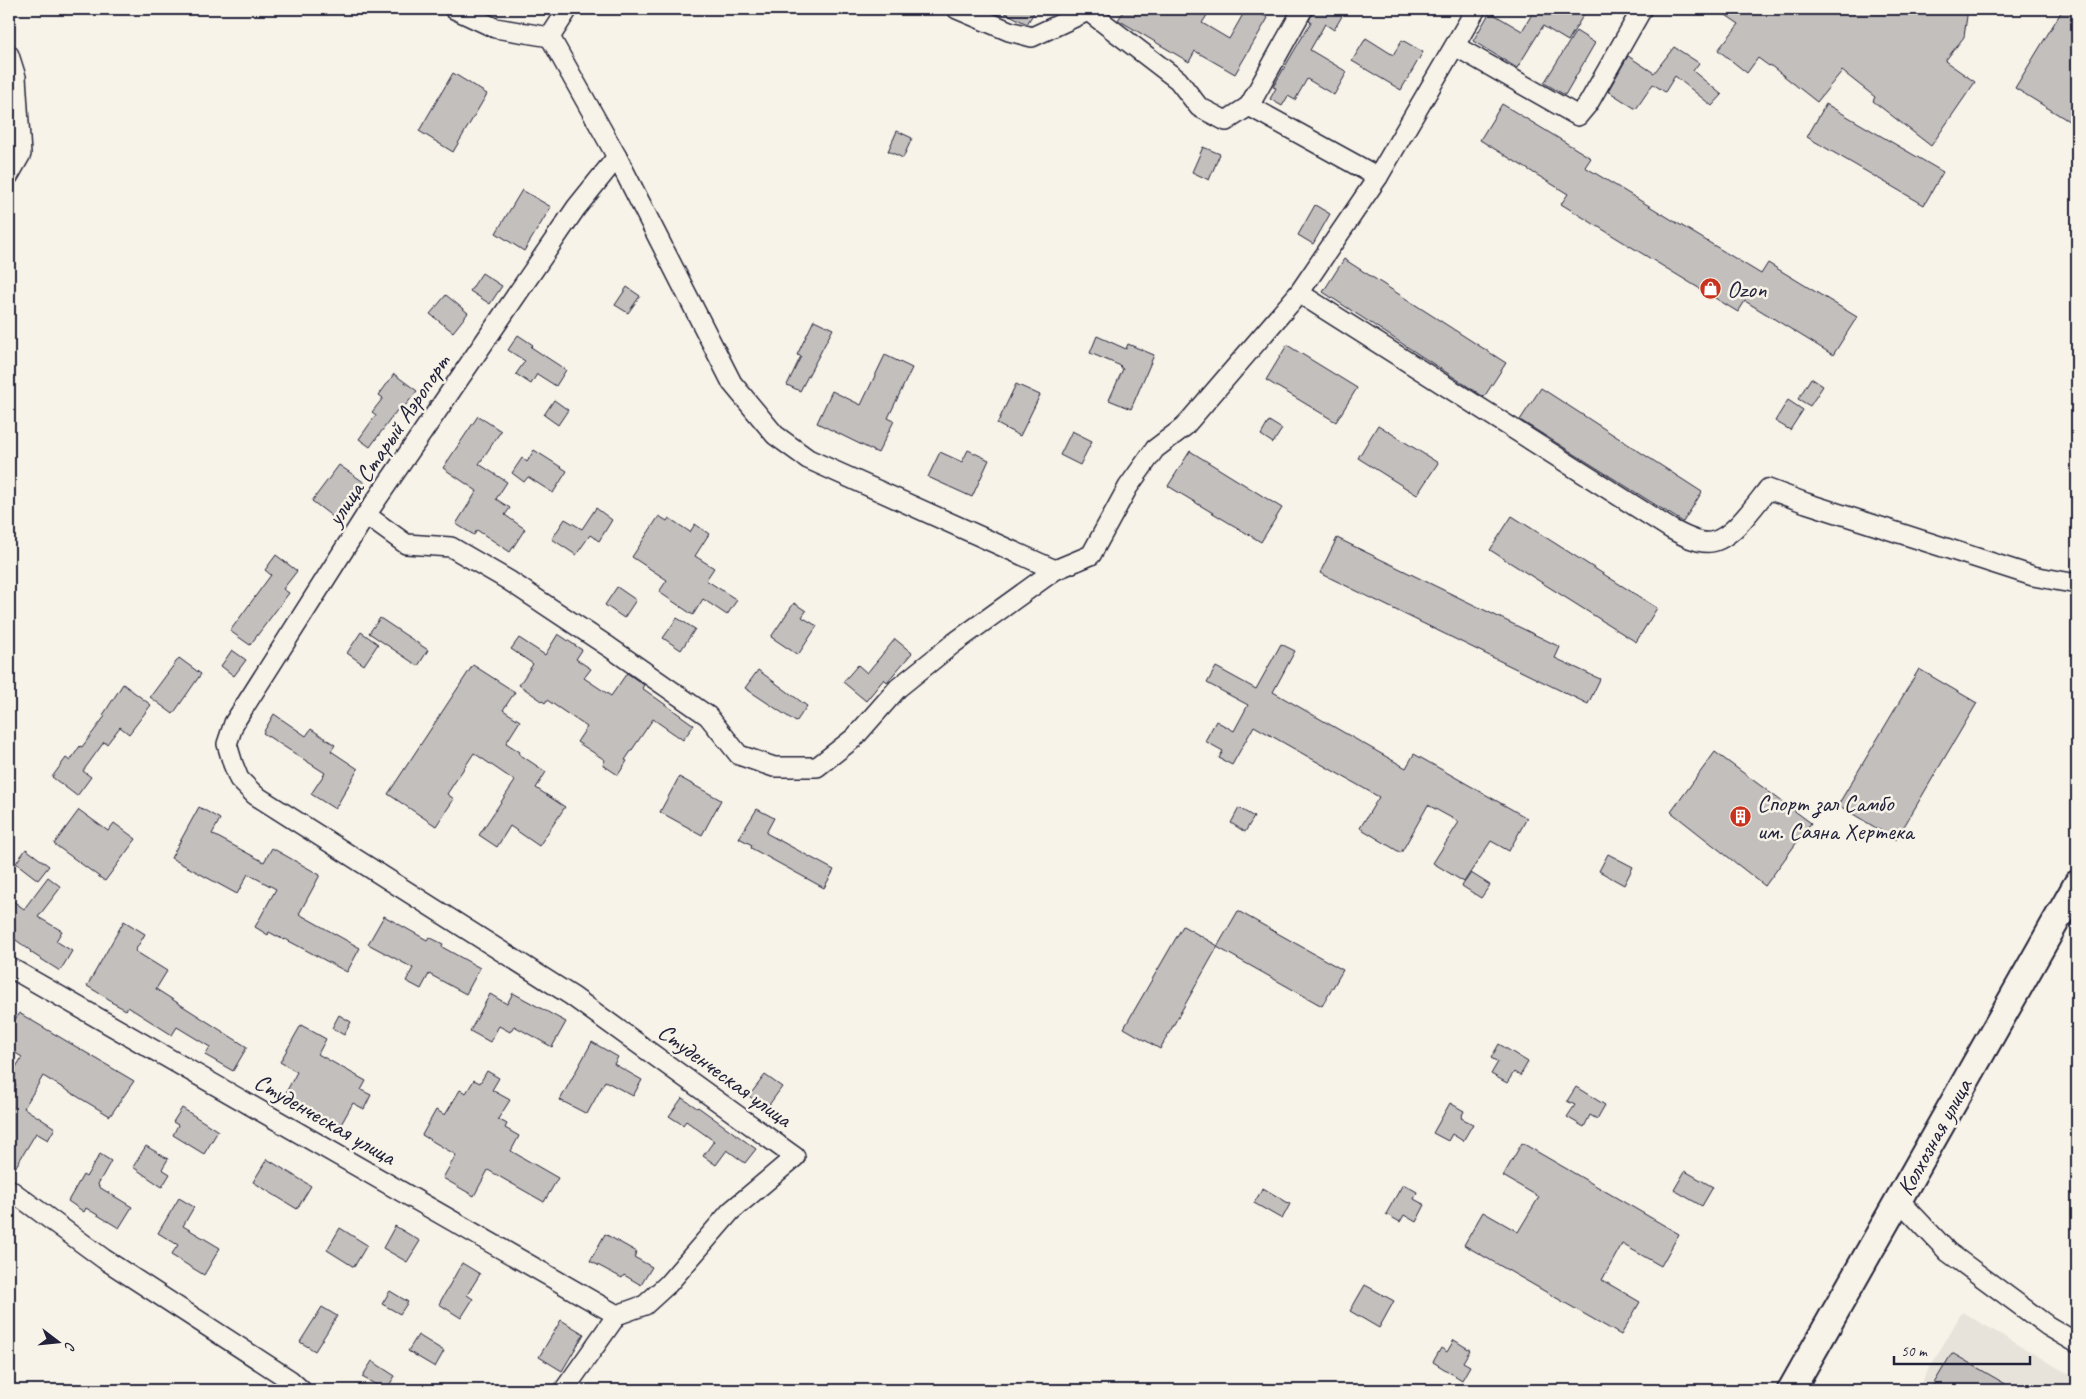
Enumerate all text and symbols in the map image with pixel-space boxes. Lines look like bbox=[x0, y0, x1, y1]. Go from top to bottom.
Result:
place label: Ozon bbox=[1727, 274, 1767, 304]
shop icon: Ozon bbox=[1699, 277, 1723, 301]
street label: улица Старый Аэропорт bbox=[319, 347, 457, 533]
place label: Спорт зал Самбо им. Саяна Хертека bbox=[1757, 788, 1916, 846]
building icon: Спорт зал Самбо им. Саяна Хертека bbox=[1729, 805, 1753, 829]
street label: Студенческая улица bbox=[652, 1016, 799, 1134]
street label: Студенческая улица bbox=[249, 1066, 402, 1172]
street label: Колхозная улица bbox=[1890, 1072, 1979, 1201]
north arrow bbox=[32, 1316, 82, 1366]
scale bar bbox=[1894, 1334, 2030, 1366]
text: С bbox=[60, 1340, 79, 1353]
text: 50 m bbox=[1901, 1342, 1928, 1361]

